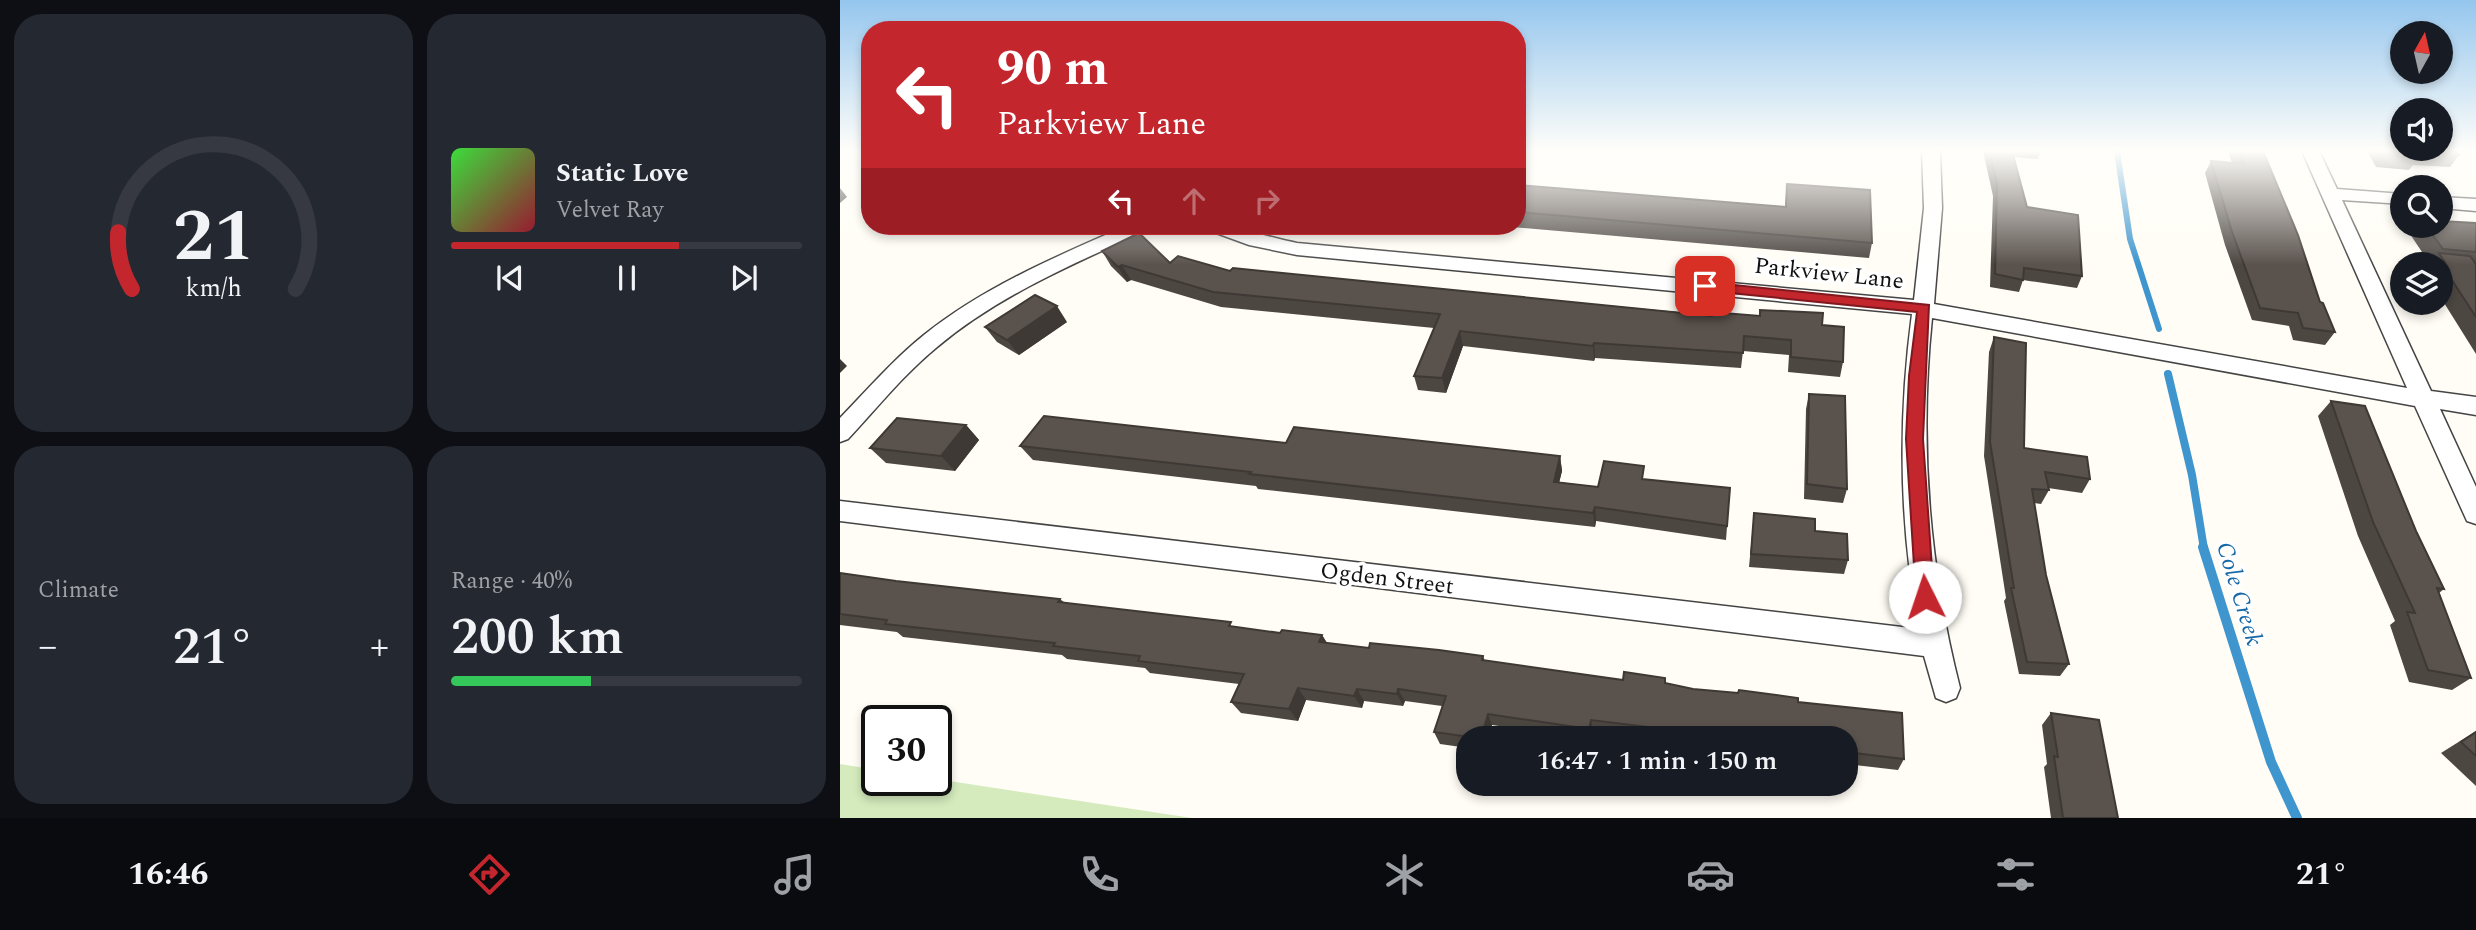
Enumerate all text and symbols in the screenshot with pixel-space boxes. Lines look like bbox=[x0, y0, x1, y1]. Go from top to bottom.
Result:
north arrow bbox=[2390, 21, 2454, 84]
map controls bbox=[2390, 21, 2453, 315]
text: 90 m bbox=[997, 32, 1108, 107]
icon: left bbox=[882, 49, 973, 140]
button: sound bbox=[2390, 98, 2453, 161]
text: Parkview Lane bbox=[997, 100, 1206, 149]
text: Static Love bbox=[556, 153, 689, 193]
button: search bbox=[2390, 175, 2453, 238]
text: 21 bbox=[173, 182, 254, 293]
icon: left bbox=[1102, 182, 1140, 220]
icon: ahead bbox=[1175, 182, 1213, 220]
icon: right bbox=[1248, 182, 1286, 220]
text: Velvet Ray bbox=[556, 193, 663, 228]
street label: Parkview Lane bbox=[1752, 249, 1906, 299]
button: layers bbox=[2390, 252, 2453, 315]
pin bbox=[1675, 256, 1735, 316]
icon: previous bbox=[491, 259, 529, 297]
icon: pause bbox=[608, 259, 646, 297]
icon: next bbox=[725, 259, 763, 297]
icon: arrive bbox=[1686, 267, 1724, 305]
text: km/h bbox=[185, 270, 242, 308]
water label: Cole Creek bbox=[2206, 538, 2272, 650]
street label: Ogden Street bbox=[1318, 553, 1456, 605]
position arrow bbox=[1888, 560, 1962, 634]
text: Range · 40% bbox=[451, 564, 572, 599]
text: Climate bbox=[38, 573, 119, 608]
text: 200 km bbox=[451, 598, 624, 677]
text: 21° bbox=[173, 608, 254, 687]
text: − bbox=[38, 618, 57, 676]
text: + bbox=[370, 618, 389, 676]
speed limit sign: 30 bbox=[861, 705, 952, 796]
text: 16:47 · 1 min · 150 m bbox=[1537, 741, 1777, 781]
text: 16:46 bbox=[128, 850, 208, 899]
icon: directions bbox=[465, 850, 514, 899]
icon: music bbox=[770, 850, 819, 899]
icon: phone bbox=[1075, 850, 1124, 899]
icon: climate bbox=[1380, 850, 1429, 899]
icon: car bbox=[1686, 850, 1735, 899]
icon: filters bbox=[1991, 850, 2040, 899]
text: 21° bbox=[2296, 850, 2348, 899]

